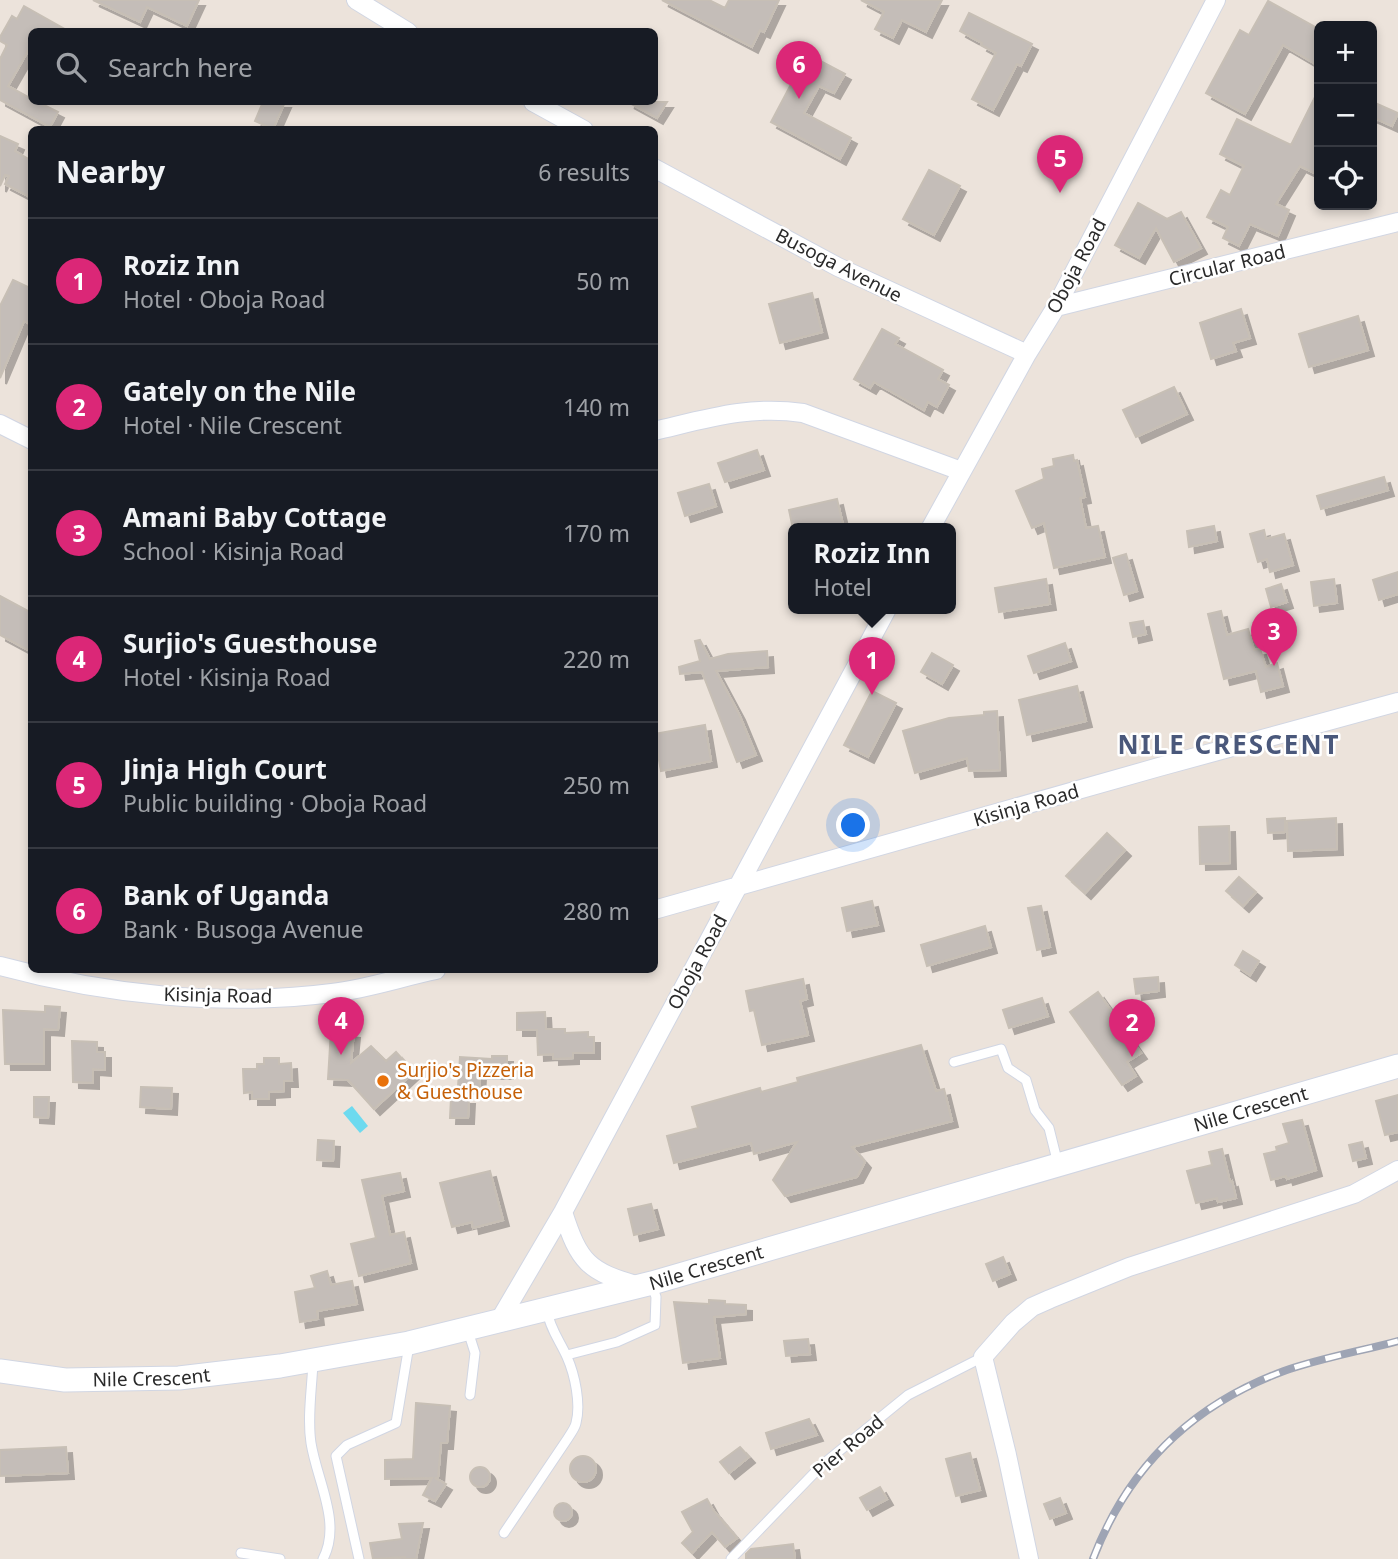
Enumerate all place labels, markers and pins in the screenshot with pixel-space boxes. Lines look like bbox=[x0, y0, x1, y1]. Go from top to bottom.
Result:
pin: 6 bbox=[776, 41, 822, 99]
pin: 5 bbox=[1037, 135, 1083, 193]
pin: 3 bbox=[1251, 608, 1297, 666]
pin: 1 bbox=[849, 637, 895, 695]
pin: 4 bbox=[318, 997, 364, 1055]
pin: 2 bbox=[1109, 999, 1155, 1057]
place label: Surjio's Pizzeria & Guesthouse bbox=[397, 1057, 534, 1105]
marker: Surjio's Pizzeria & Guesthouse bbox=[375, 1073, 391, 1089]

